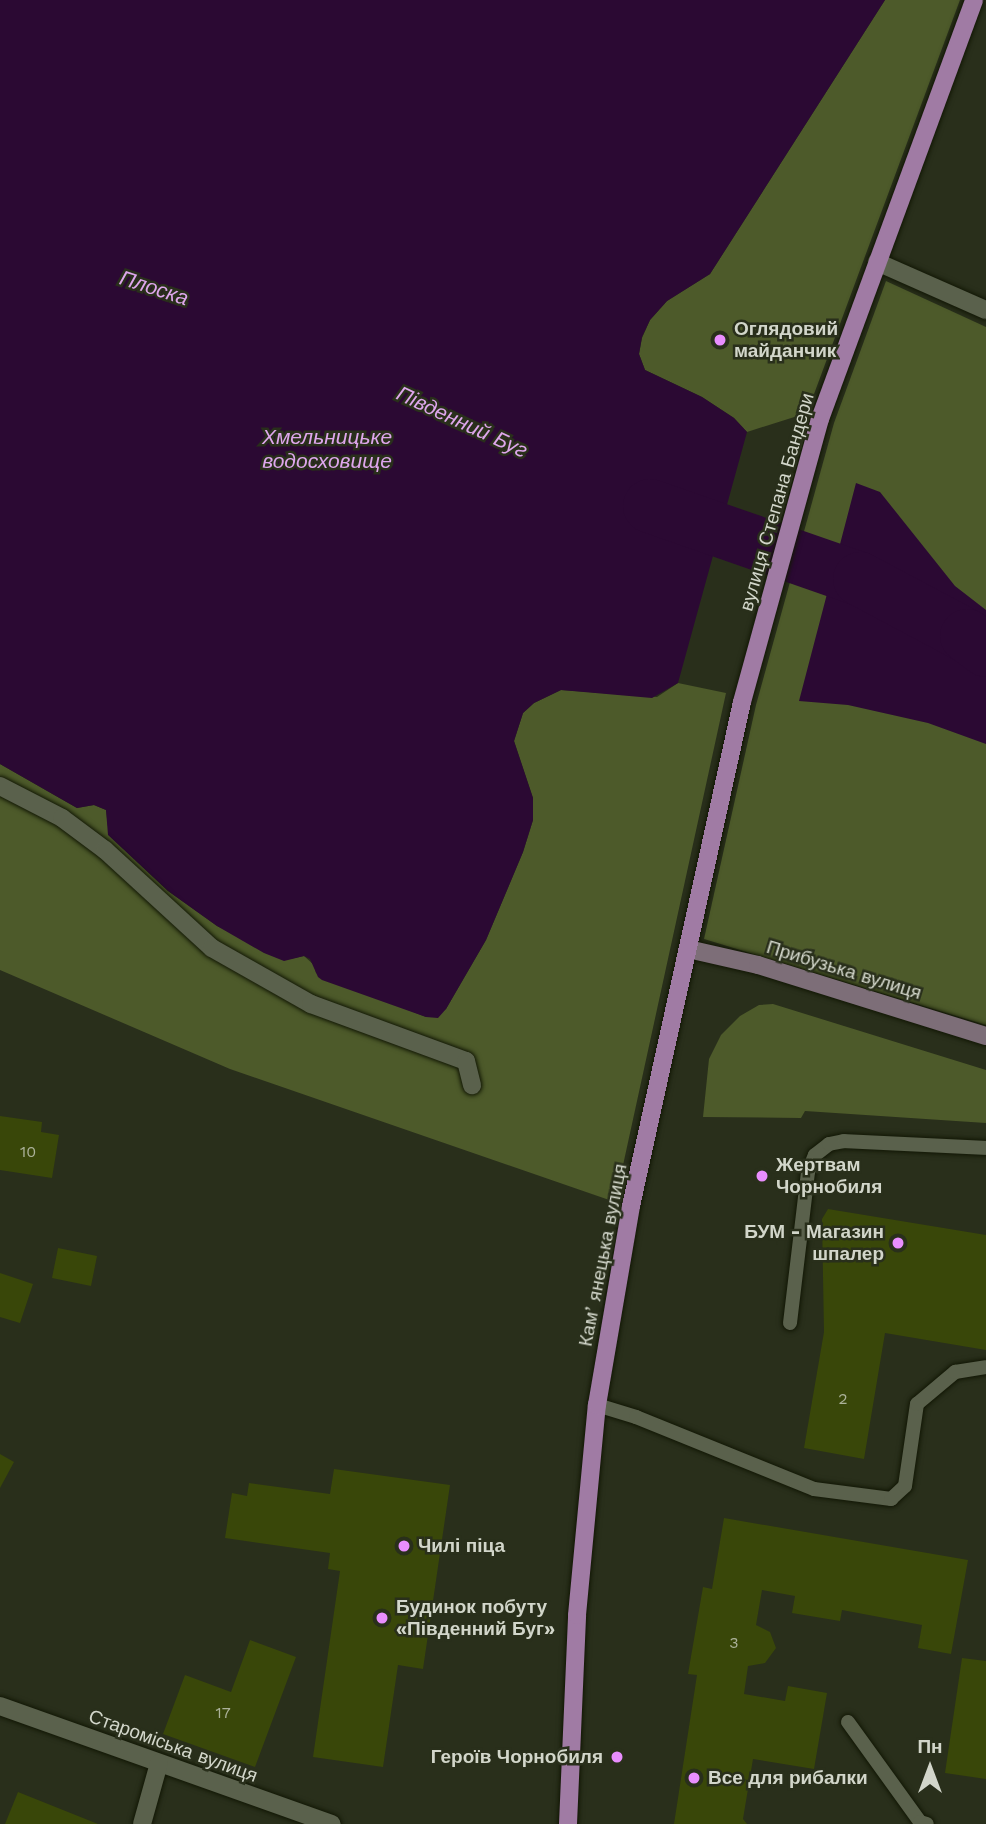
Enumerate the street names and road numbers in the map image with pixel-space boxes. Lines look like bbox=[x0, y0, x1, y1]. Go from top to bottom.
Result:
street label: вулиця Степана Бандери bbox=[735, 390, 819, 614]
street label: Прибузька вулиця bbox=[764, 936, 924, 1004]
street label: Камʼянецька вулиця bbox=[574, 1162, 632, 1348]
street label: Староміська вулиця bbox=[85, 1705, 261, 1787]

